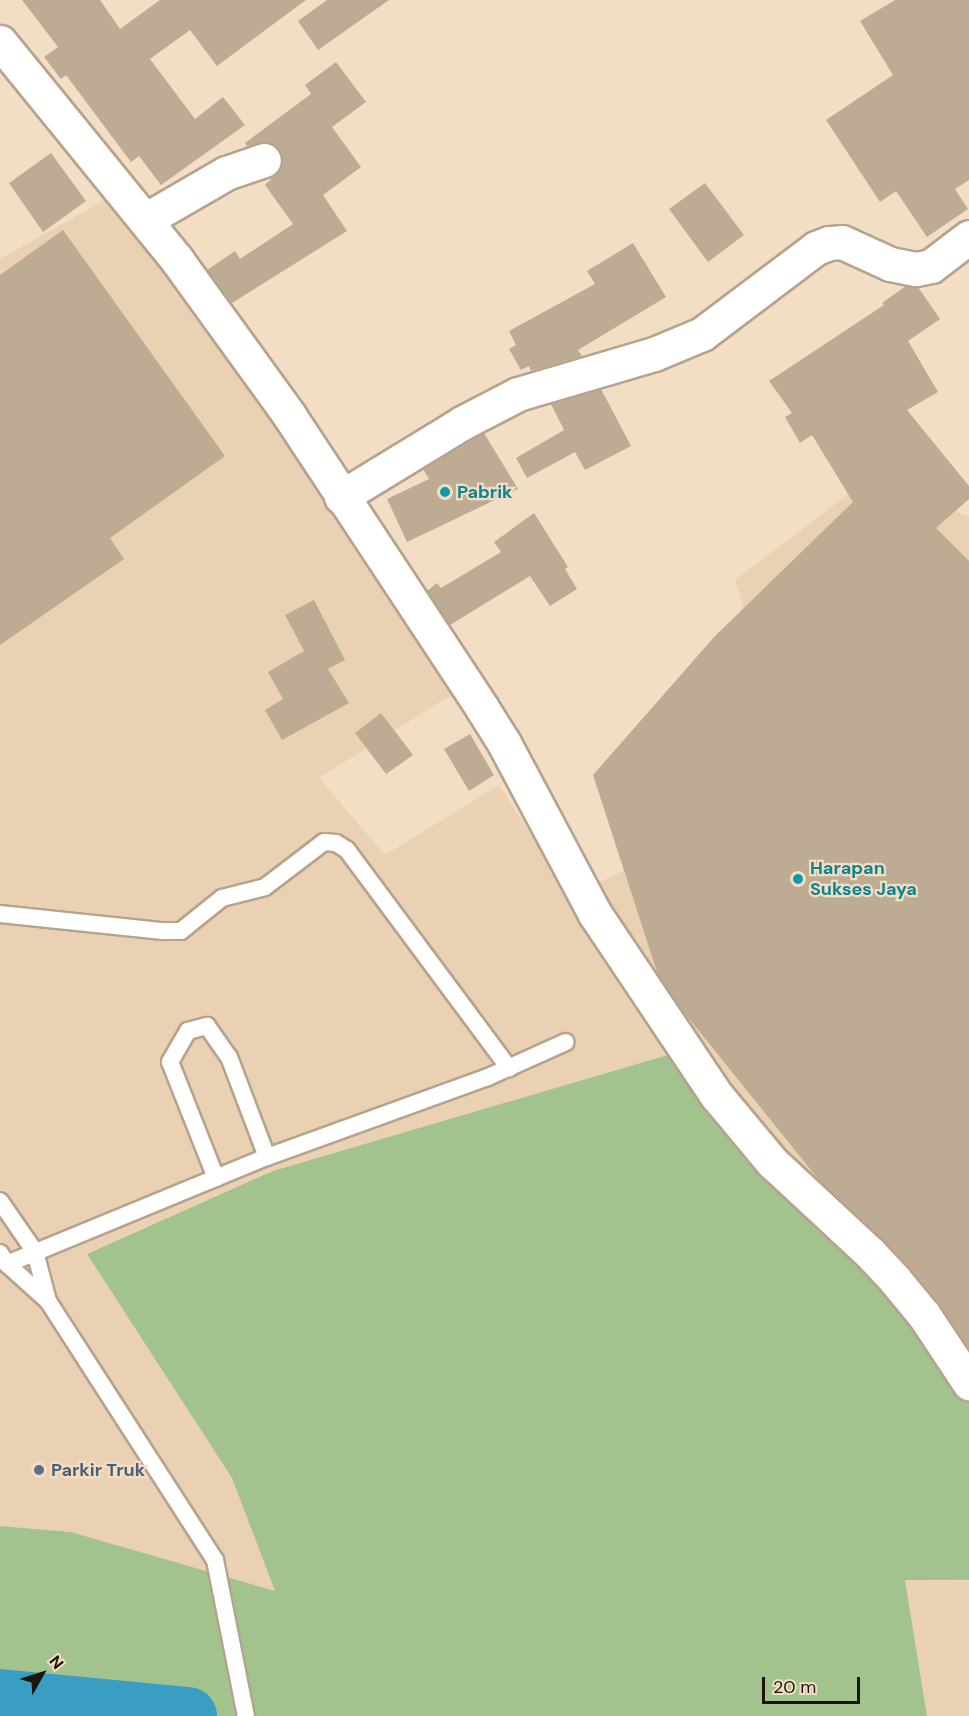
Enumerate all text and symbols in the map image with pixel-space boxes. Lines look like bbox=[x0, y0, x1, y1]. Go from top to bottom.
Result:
place label: Pabrik bbox=[457, 481, 512, 503]
marker: Pabrik bbox=[438, 485, 452, 499]
place label: Harapan Sukses Jaya bbox=[810, 858, 917, 900]
marker: Harapan Sukses Jaya bbox=[791, 872, 805, 886]
place label: Parkir Truk bbox=[51, 1459, 145, 1481]
marker: Parkir Truk bbox=[32, 1463, 46, 1477]
north arrow bbox=[12, 1644, 72, 1704]
text: N bbox=[45, 1651, 68, 1673]
scale bar bbox=[765, 1665, 862, 1703]
text: 20 m bbox=[773, 1675, 816, 1699]

